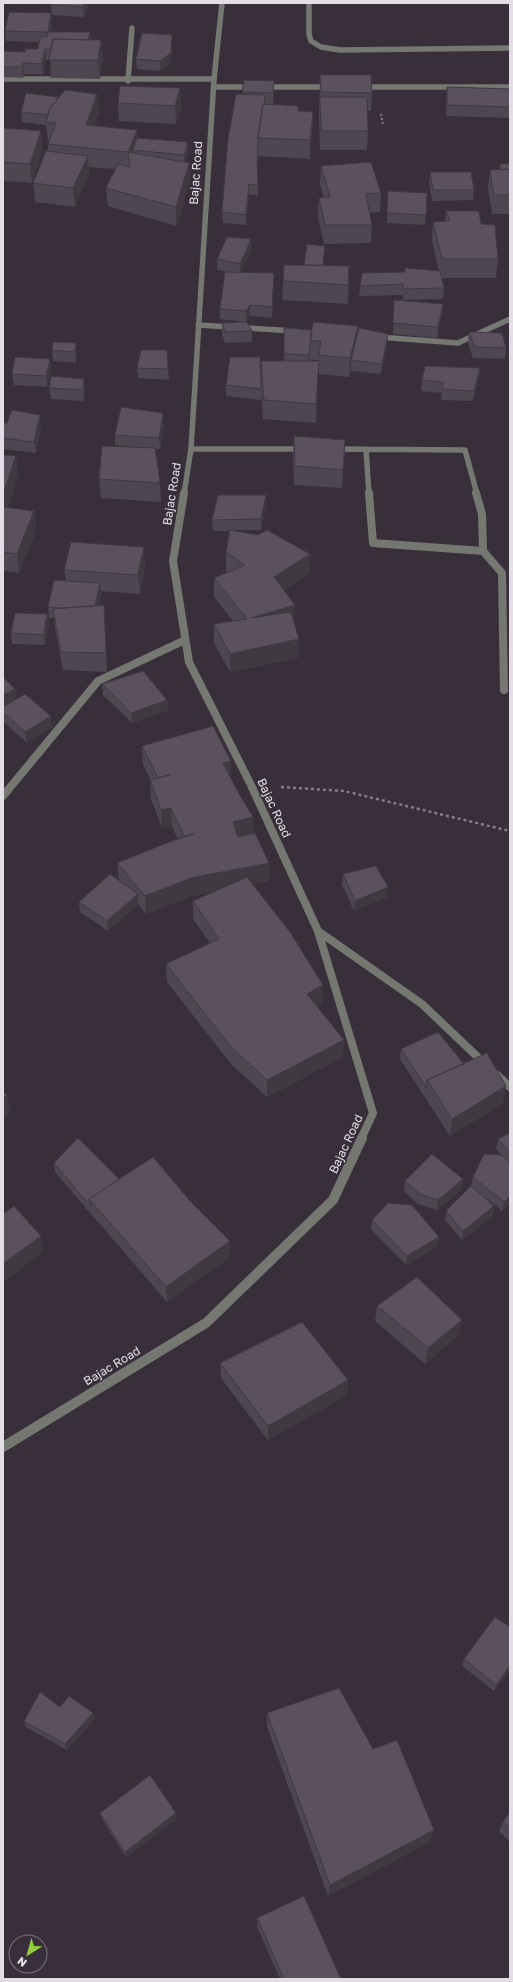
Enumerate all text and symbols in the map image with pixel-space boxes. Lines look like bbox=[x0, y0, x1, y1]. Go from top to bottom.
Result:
street label: Bajac Road bbox=[186, 141, 205, 205]
street label: Bajac Road bbox=[159, 461, 184, 527]
street label: Bajac Road bbox=[254, 776, 295, 840]
street label: Bajac Road bbox=[325, 1112, 366, 1176]
street label: Bajac Road bbox=[81, 1343, 143, 1388]
north arrow bbox=[8, 1934, 48, 1974]
text: N bbox=[14, 1955, 29, 1970]

